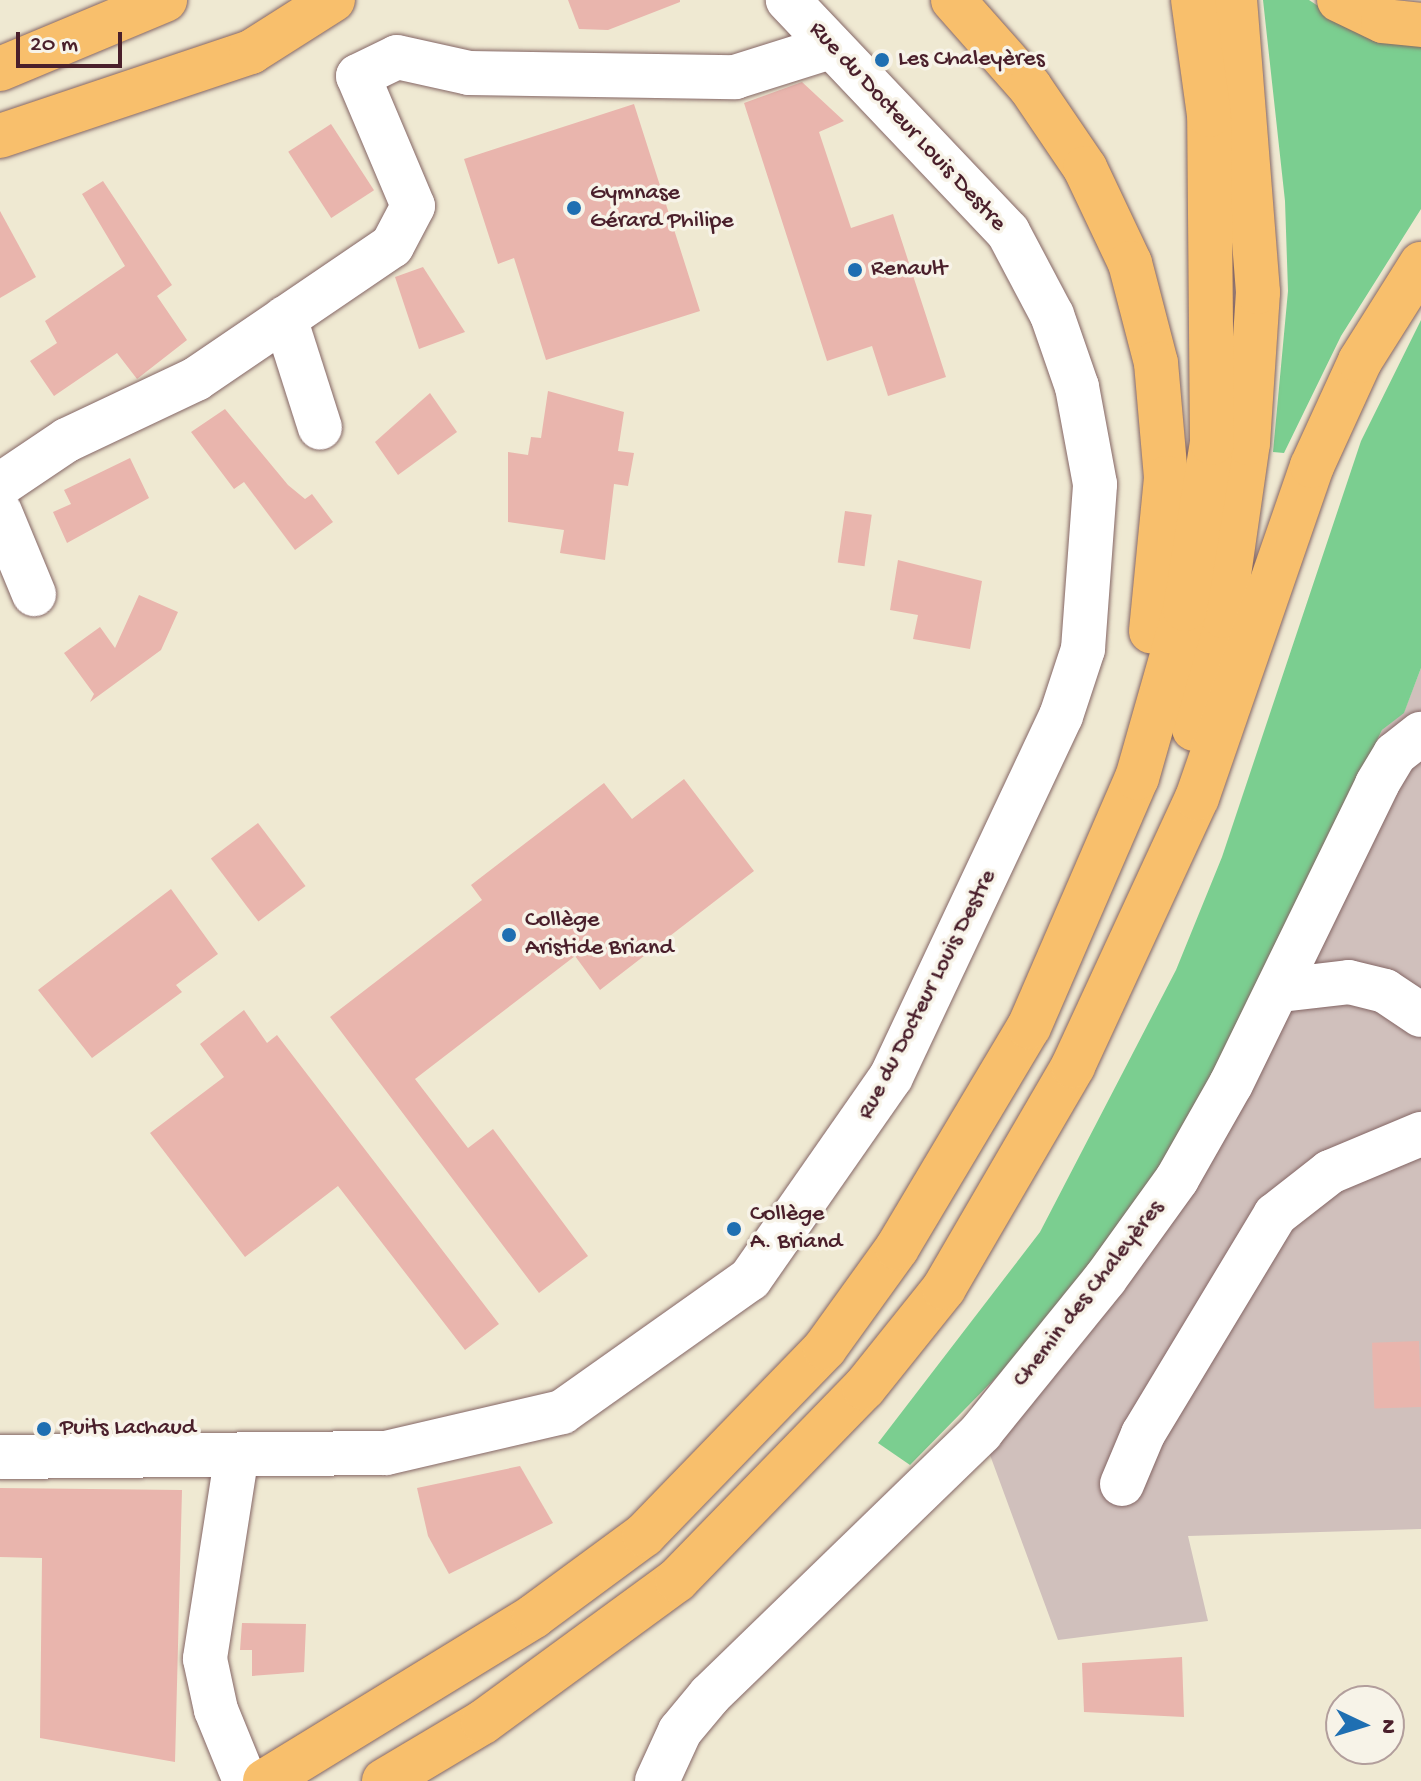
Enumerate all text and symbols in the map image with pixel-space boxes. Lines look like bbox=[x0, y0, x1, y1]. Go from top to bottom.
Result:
scale bar bbox=[20, 16, 126, 66]
street label: Rue du Docteur Louis Destre bbox=[802, 16, 1012, 238]
text: 20 m bbox=[30, 31, 78, 60]
place label: Les Chaleyères bbox=[898, 46, 1045, 74]
marker: Les Chaleyères bbox=[873, 51, 891, 69]
place label: Gymnase Gérard Philipe bbox=[590, 180, 734, 236]
marker: Gymnase Gérard Philipe bbox=[565, 199, 583, 217]
place label: Renault bbox=[871, 256, 947, 284]
marker: Renault bbox=[846, 261, 864, 279]
street label: Rue du Docteur Louis Destre bbox=[852, 865, 1004, 1125]
place label: Collège Aristide Briand bbox=[525, 907, 674, 963]
marker: Collège Aristide Briand bbox=[500, 926, 518, 944]
street label: Chemin des Chaleyères bbox=[1007, 1195, 1171, 1393]
place label: Collège A. Briand bbox=[750, 1201, 842, 1257]
marker: Collège A. Briand bbox=[725, 1220, 743, 1238]
place label: Puits Lachaud bbox=[60, 1415, 196, 1443]
marker: Puits Lachaud bbox=[35, 1420, 53, 1438]
north arrow bbox=[1325, 1685, 1405, 1765]
text: N bbox=[1373, 1718, 1400, 1735]

